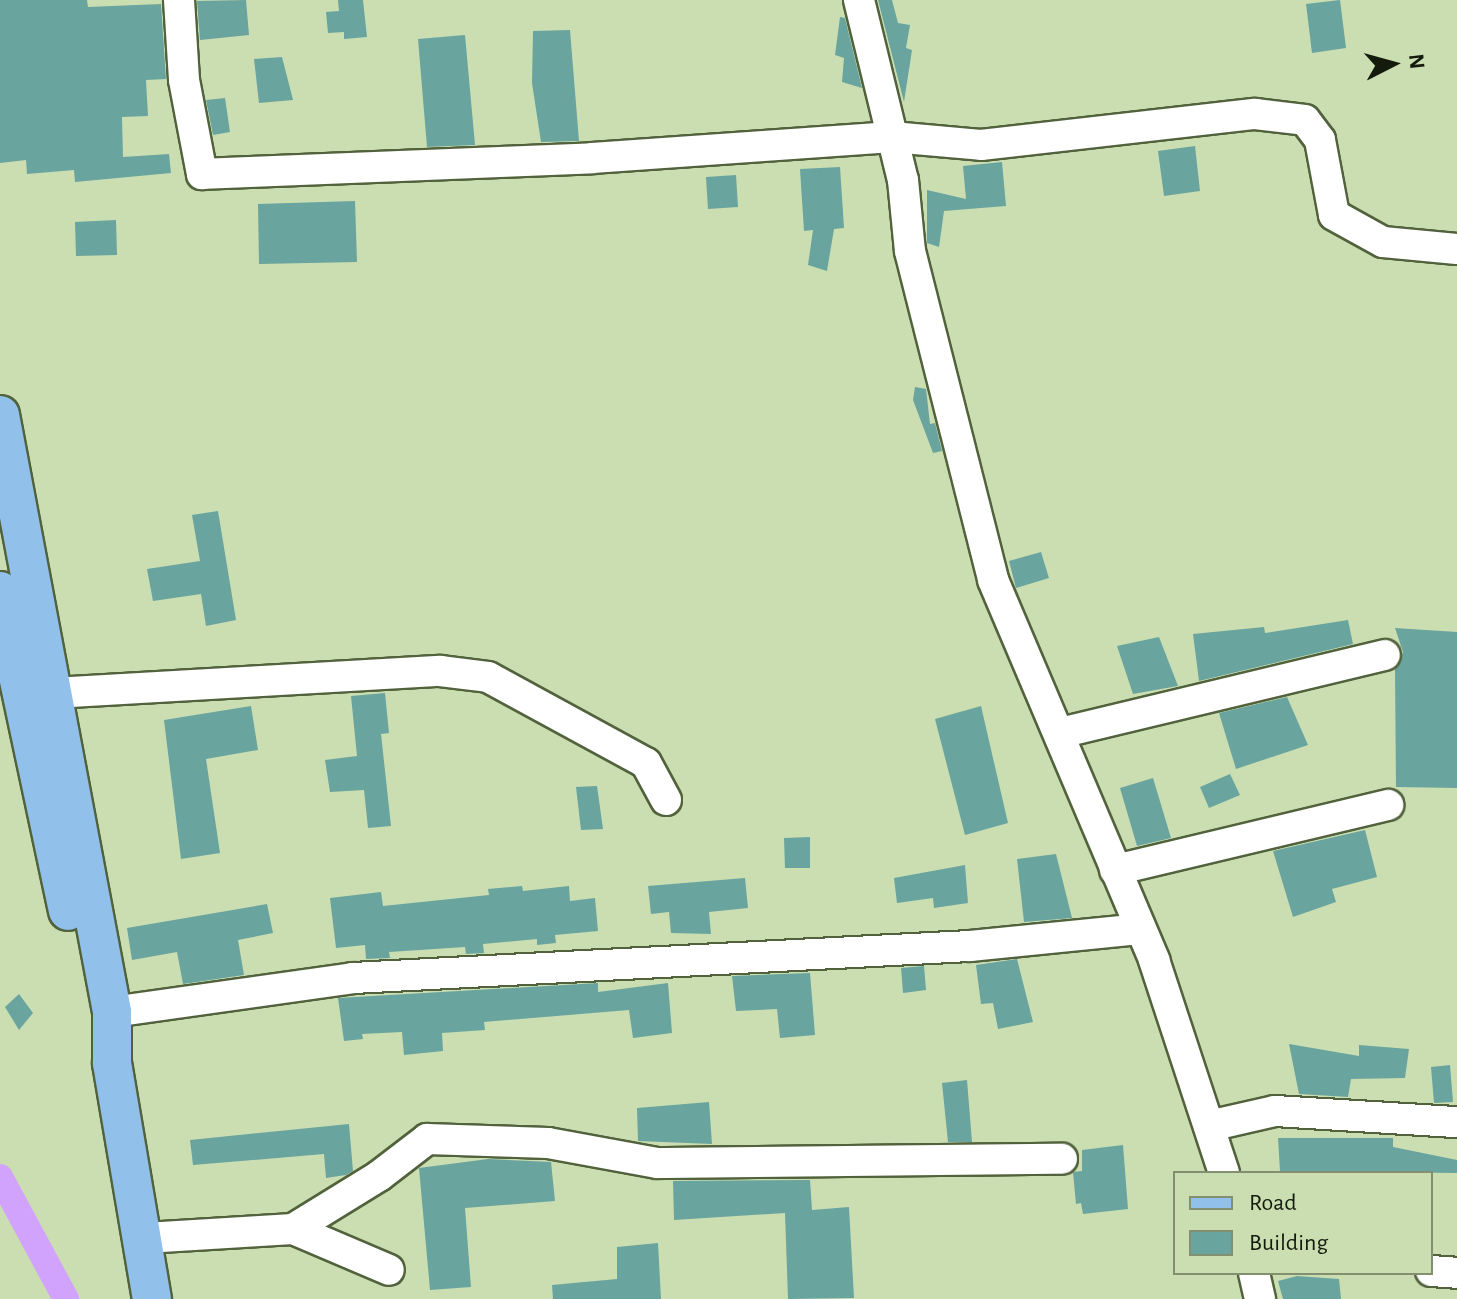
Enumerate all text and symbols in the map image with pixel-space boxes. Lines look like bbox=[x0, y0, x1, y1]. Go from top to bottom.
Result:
north arrow bbox=[1353, 24, 1433, 104]
text: N bbox=[1405, 53, 1429, 70]
legend bbox=[1173, 1171, 1433, 1275]
text: Road bbox=[1249, 1191, 1297, 1215]
text: Building bbox=[1249, 1231, 1328, 1255]

